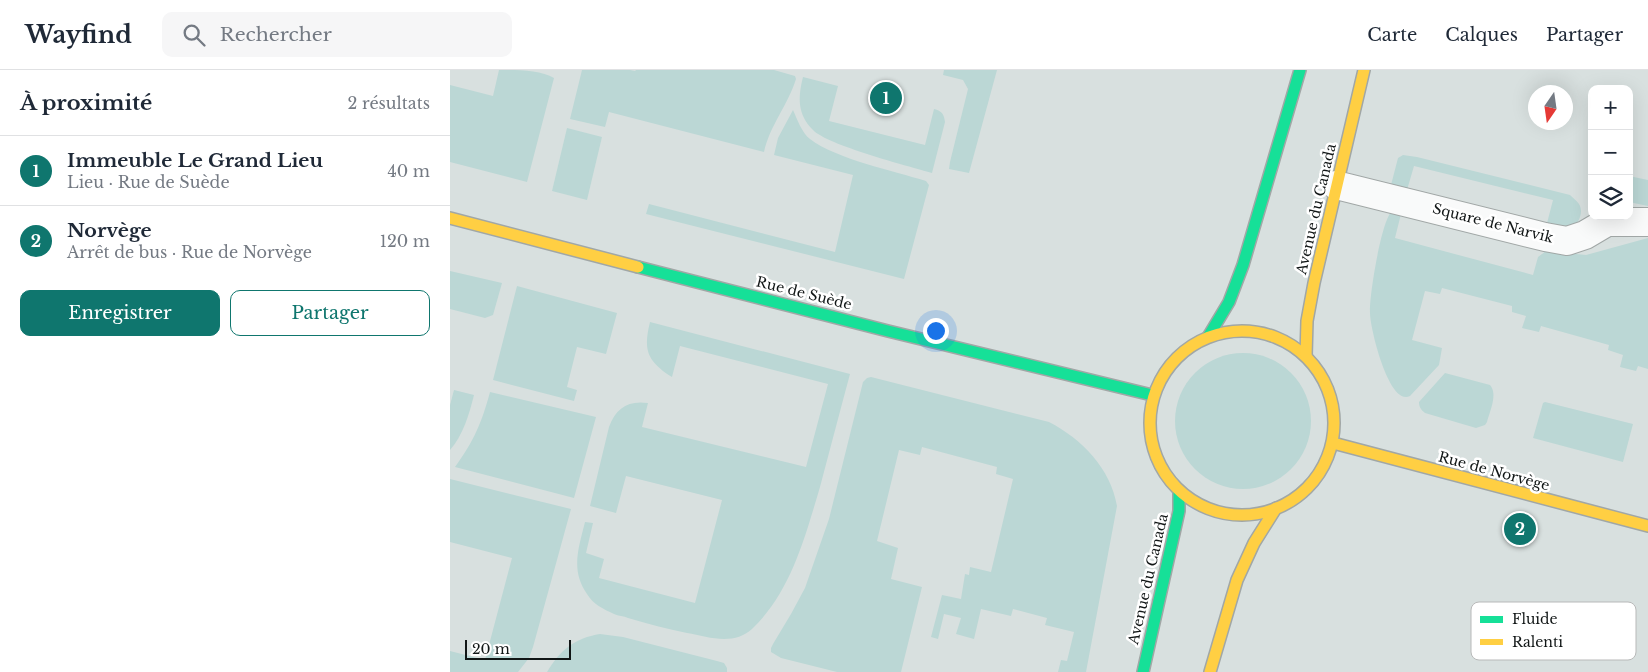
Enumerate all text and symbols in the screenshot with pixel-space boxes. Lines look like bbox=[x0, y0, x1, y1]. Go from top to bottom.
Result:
search box bbox=[162, 12, 512, 57]
text: Wayfind bbox=[25, 20, 132, 49]
icon: search bbox=[180, 21, 208, 49]
text: Rechercher bbox=[220, 23, 332, 46]
text: Carte bbox=[1367, 24, 1417, 46]
text: Calques bbox=[1445, 24, 1518, 46]
text: Partager bbox=[1546, 24, 1623, 46]
pin: 1 bbox=[870, 79, 902, 117]
north arrow bbox=[1528, 85, 1573, 130]
map controls bbox=[1588, 85, 1633, 220]
button: + bbox=[1588, 85, 1633, 130]
text: À proximité bbox=[20, 90, 152, 116]
text: 2 résultats bbox=[348, 93, 430, 113]
button: − bbox=[1588, 130, 1633, 175]
street label: Avenue du Canada bbox=[1292, 142, 1340, 277]
text: Immeuble Le Grand Lieu bbox=[67, 149, 323, 172]
text: 1 bbox=[33, 161, 39, 181]
text: 40 m bbox=[387, 161, 430, 181]
text: Lieu · Rue de Suède bbox=[67, 172, 230, 192]
button: layers bbox=[1588, 175, 1633, 220]
street label: Square de Narvik bbox=[1431, 199, 1556, 247]
text: Norvège bbox=[67, 219, 152, 242]
text: 2 bbox=[31, 231, 41, 251]
text: 120 m bbox=[380, 231, 430, 251]
text: Arrêt de bus · Rue de Norvège bbox=[67, 242, 312, 262]
street label: Rue de Suède bbox=[754, 272, 854, 314]
button: Enregistrer bbox=[20, 290, 220, 336]
button: Partager bbox=[230, 290, 430, 336]
your location bbox=[923, 318, 949, 344]
street label: Rue de Norvège bbox=[1436, 447, 1552, 495]
pin: 2 bbox=[1504, 510, 1536, 548]
street label: Avenue du Canada bbox=[1124, 512, 1172, 647]
legend bbox=[1471, 602, 1636, 660]
text: Fluide bbox=[1512, 610, 1558, 628]
text: Ralenti bbox=[1512, 633, 1563, 651]
scale bar bbox=[465, 637, 571, 660]
text: 20 m bbox=[472, 640, 510, 658]

